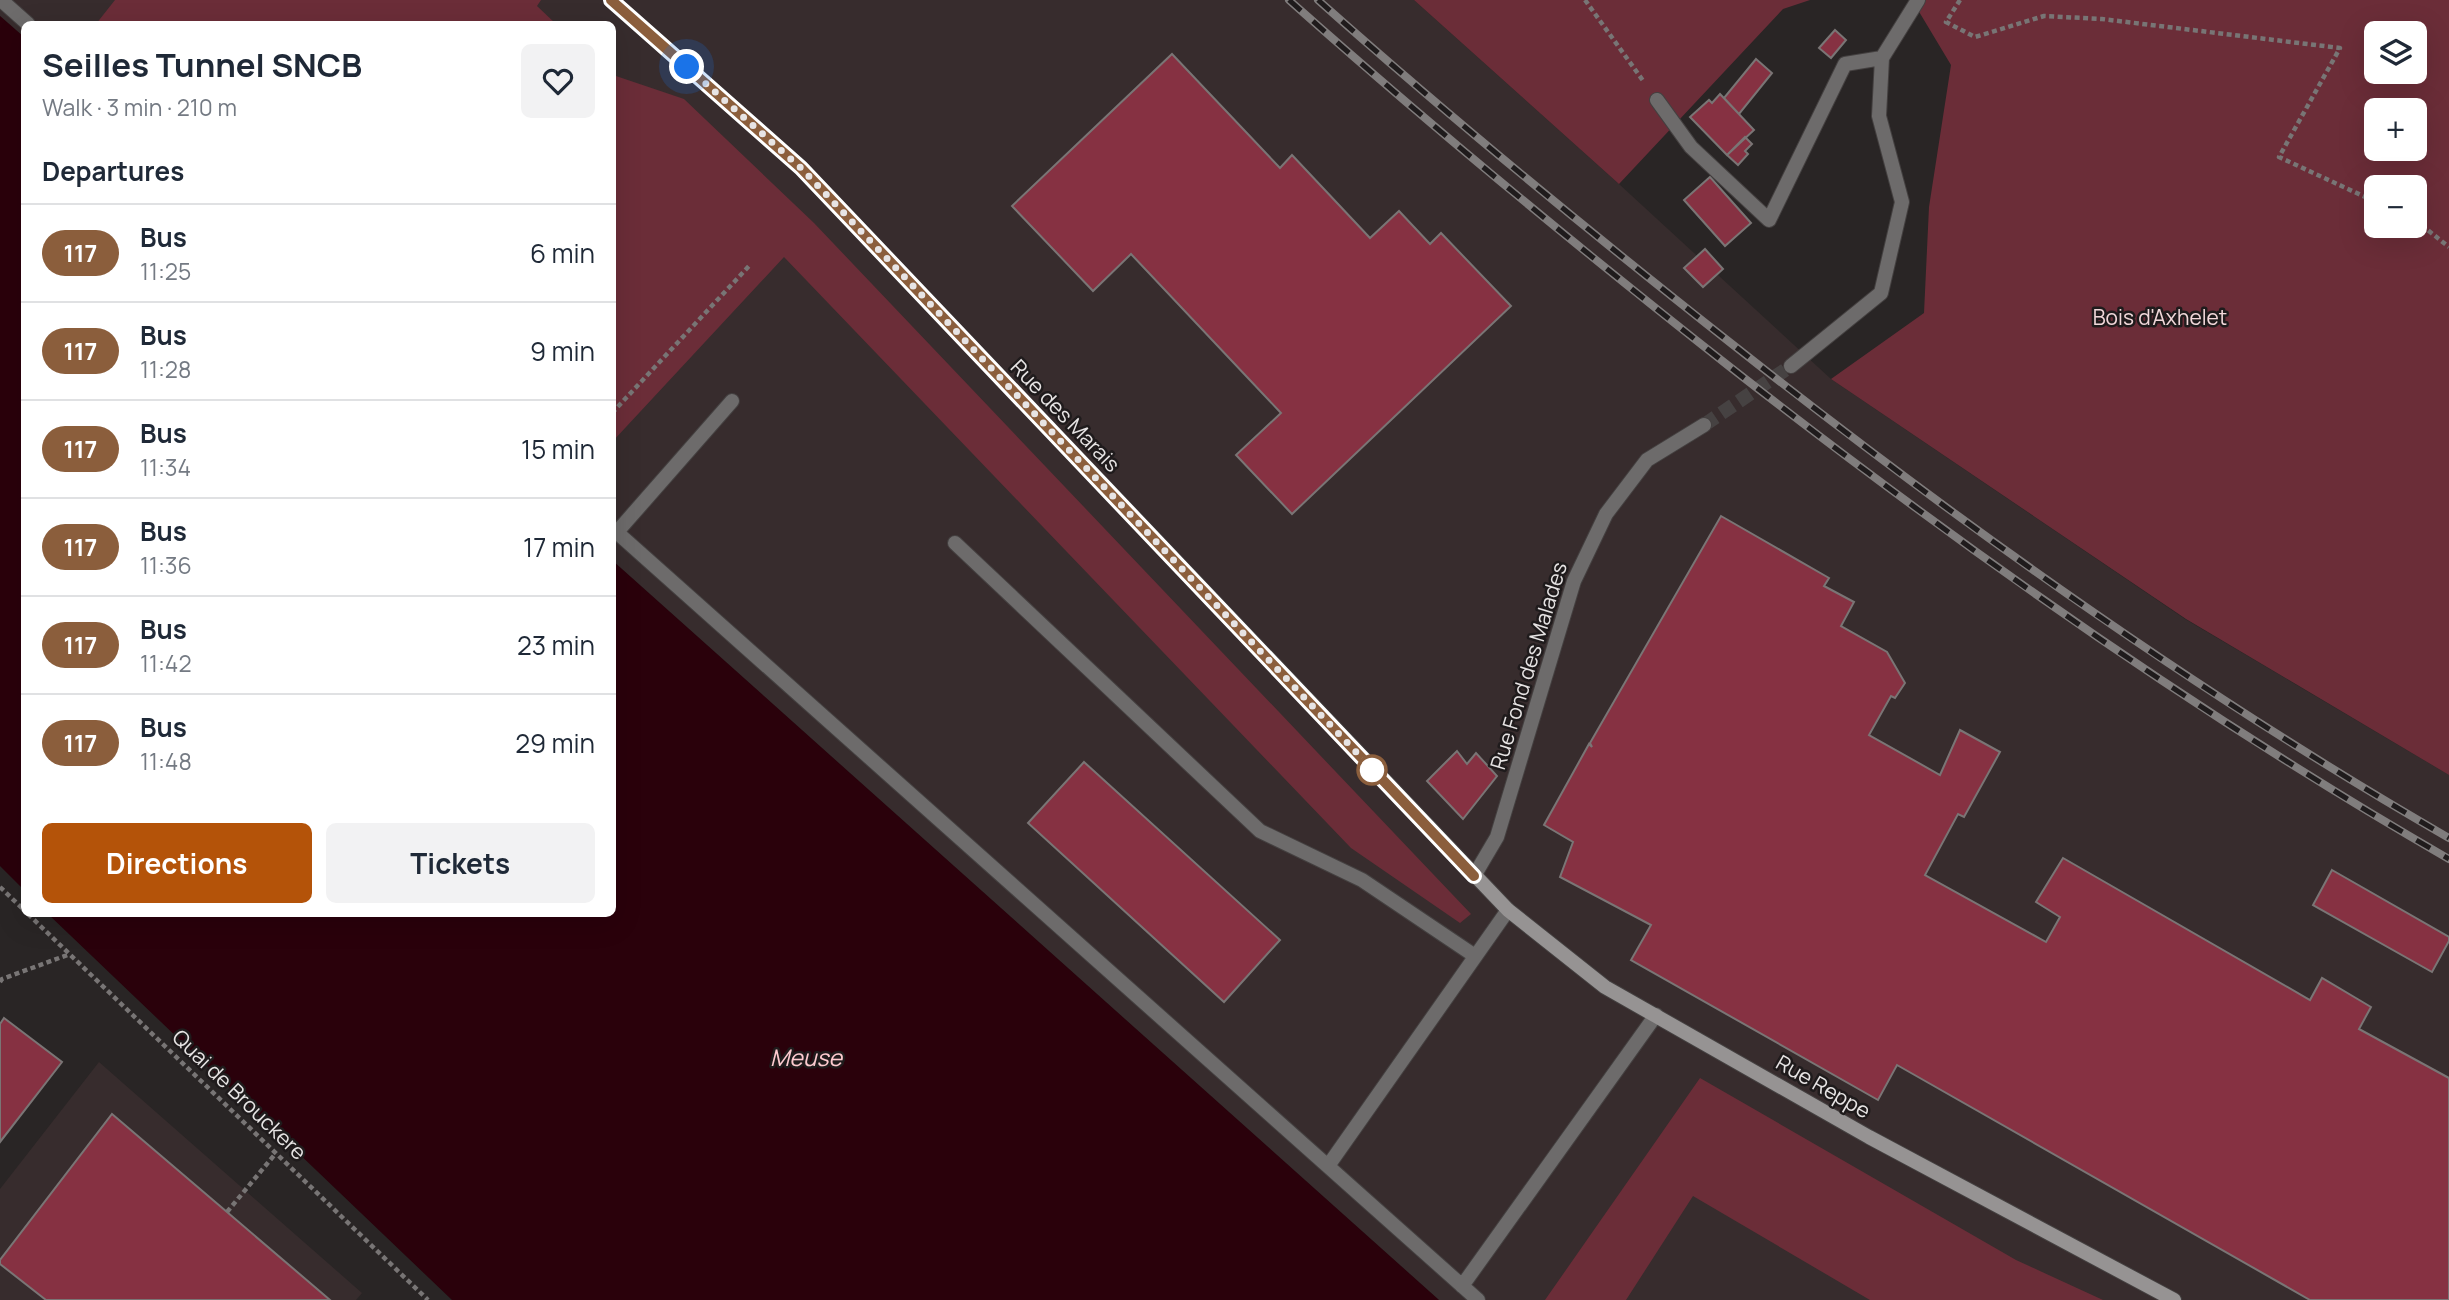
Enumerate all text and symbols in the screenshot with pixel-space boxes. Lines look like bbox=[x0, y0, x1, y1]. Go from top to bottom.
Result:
map controls bbox=[2364, 21, 2427, 238]
button: layers bbox=[2364, 21, 2427, 84]
text: Seilles Tunnel SNCB bbox=[42, 42, 362, 87]
button: heart bbox=[521, 44, 595, 118]
your location bbox=[669, 49, 704, 84]
text: Walk · 3 min · 210 m bbox=[42, 91, 237, 123]
button: + bbox=[2364, 98, 2427, 161]
text: Departures bbox=[42, 153, 184, 189]
button: − bbox=[2364, 175, 2427, 238]
text: Bus bbox=[140, 219, 187, 255]
text: 6 min bbox=[530, 235, 595, 271]
text: 117 bbox=[64, 236, 97, 269]
text: 11:25 bbox=[140, 255, 191, 287]
park label: Bois d'Axhelet bbox=[2093, 303, 2227, 331]
text: Bus bbox=[140, 317, 187, 353]
text: 9 min bbox=[530, 333, 595, 369]
text: 117 bbox=[64, 334, 97, 367]
text: 11:28 bbox=[140, 353, 191, 385]
street label: Rue des Marais bbox=[1005, 353, 1127, 478]
text: Bus bbox=[140, 415, 187, 451]
text: 15 min bbox=[521, 431, 595, 467]
text: 117 bbox=[64, 432, 97, 465]
text: 11:34 bbox=[140, 451, 191, 483]
text: Bus bbox=[140, 513, 187, 549]
text: 17 min bbox=[523, 529, 595, 565]
text: 117 bbox=[64, 530, 97, 563]
text: 11:36 bbox=[140, 549, 192, 581]
street label: Rue Fond des Malades bbox=[1483, 559, 1573, 773]
text: Bus bbox=[140, 611, 187, 647]
text: 23 min bbox=[517, 627, 595, 663]
text: 117 bbox=[64, 628, 97, 661]
text: 11:42 bbox=[140, 647, 192, 679]
text: Bus bbox=[140, 709, 187, 745]
text: 29 min bbox=[515, 725, 595, 761]
text: 117 bbox=[64, 726, 97, 759]
text: 11:48 bbox=[140, 745, 192, 777]
unlabelled marker bbox=[1357, 755, 1387, 785]
button: Directions bbox=[42, 823, 312, 903]
button: Tickets bbox=[326, 823, 595, 903]
street label: Quai de Brouckere bbox=[167, 1023, 313, 1166]
water label: Meuse bbox=[770, 1041, 844, 1073]
street label: Rue Reppe bbox=[1771, 1048, 1876, 1124]

